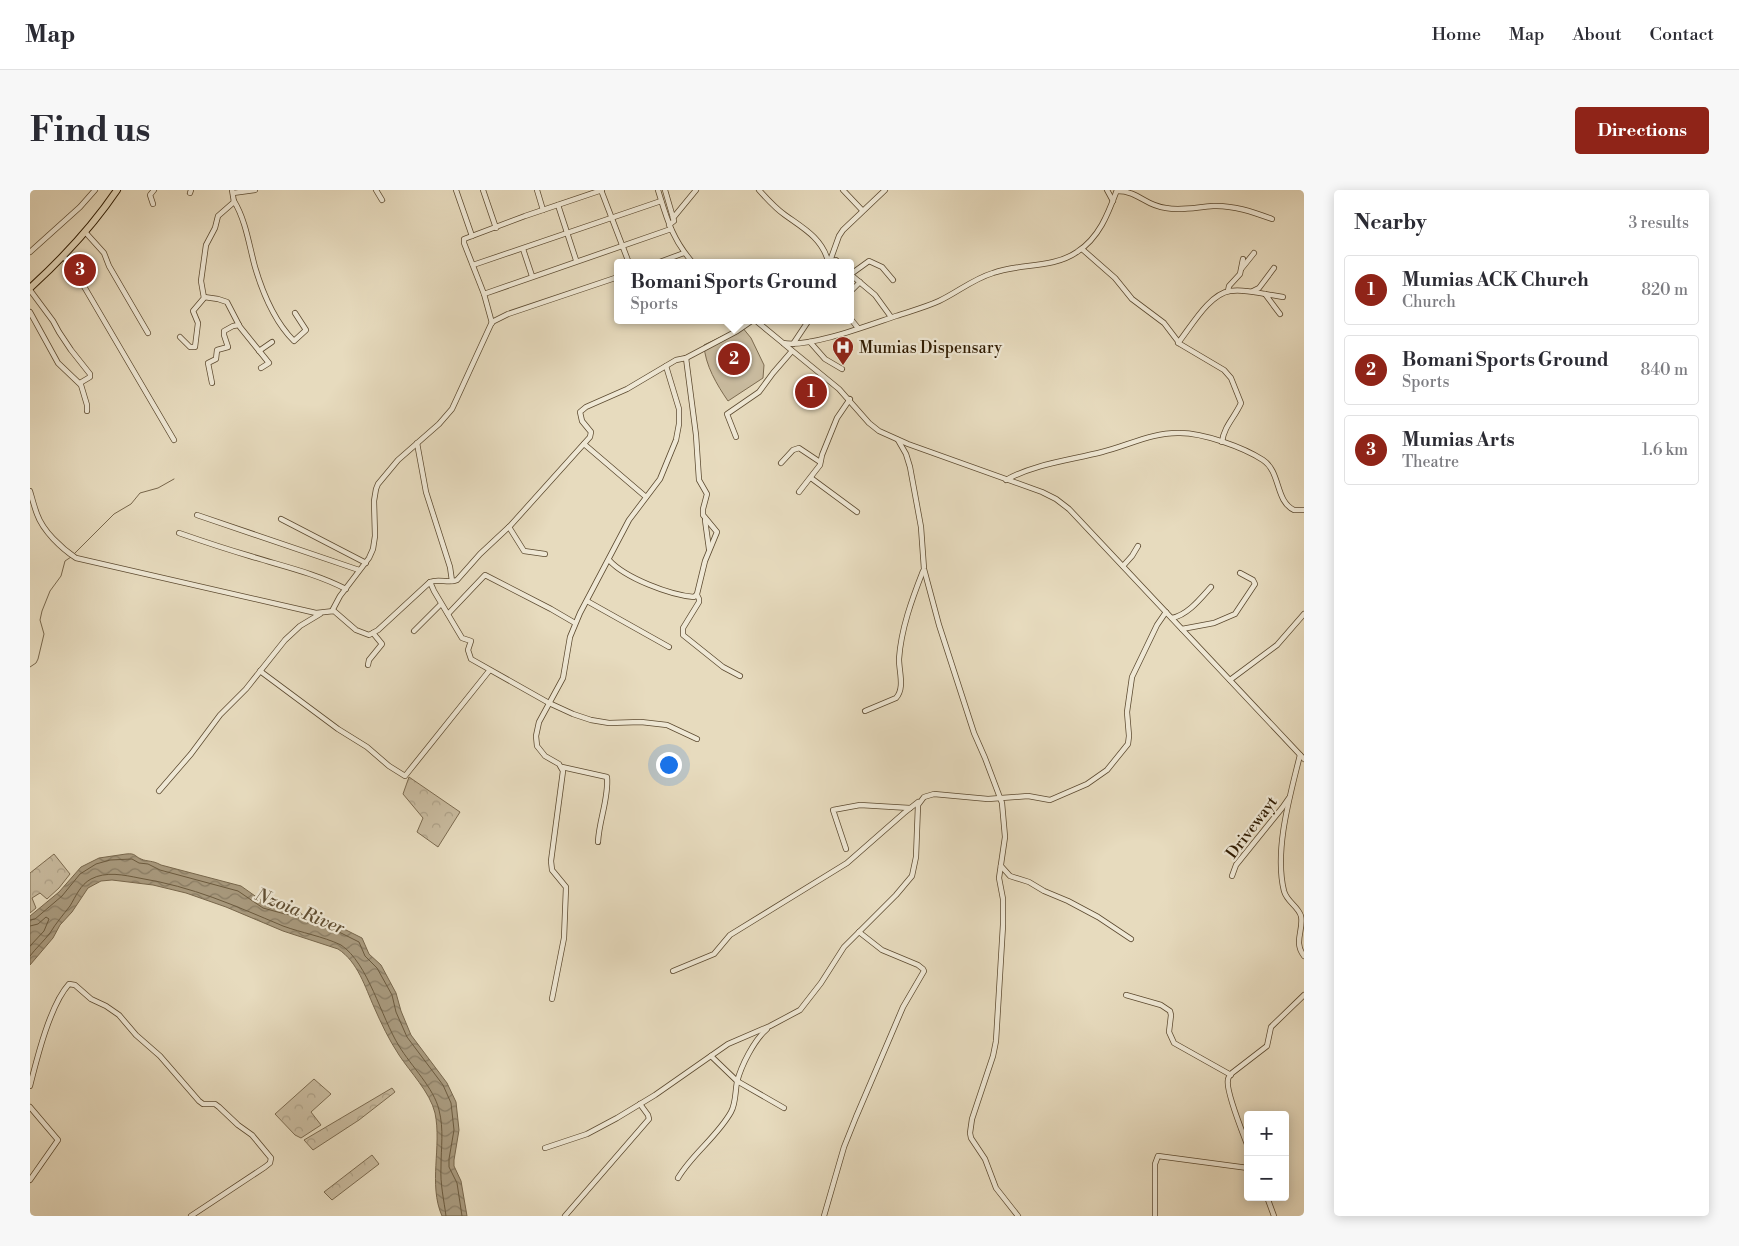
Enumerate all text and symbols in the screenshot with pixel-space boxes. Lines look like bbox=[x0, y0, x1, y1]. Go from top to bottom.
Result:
text: Map bbox=[25, 20, 75, 50]
text: Home bbox=[1432, 23, 1481, 46]
text: Map bbox=[1509, 23, 1545, 46]
text: About bbox=[1573, 23, 1622, 46]
text: Contact bbox=[1650, 23, 1714, 46]
button: Directions bbox=[1575, 107, 1709, 154]
text: Find us bbox=[30, 109, 150, 152]
text: Nearby bbox=[1354, 210, 1427, 236]
text: 3 results bbox=[1628, 213, 1689, 233]
pin: 3 bbox=[64, 251, 96, 289]
popup bbox=[614, 259, 854, 324]
text: Mumias ACK Church bbox=[1402, 268, 1589, 292]
text: Bomani Sports Ground bbox=[631, 270, 837, 294]
text: 1 bbox=[1367, 280, 1375, 300]
text: 820 m bbox=[1641, 280, 1688, 300]
text: Church bbox=[1402, 292, 1456, 312]
text: Sports bbox=[631, 294, 678, 314]
hospital icon: Mumias Dispensary bbox=[831, 335, 855, 366]
place label: Mumias Dispensary bbox=[859, 338, 1002, 358]
pin: 2 bbox=[718, 340, 750, 378]
text: Bomani Sports Ground bbox=[1402, 348, 1609, 372]
text: 2 bbox=[1366, 360, 1376, 380]
text: 840 m bbox=[1640, 360, 1688, 380]
text: Sports bbox=[1402, 372, 1449, 392]
pin: 1 bbox=[795, 373, 827, 411]
text: Mumias Arts bbox=[1402, 428, 1515, 452]
text: 3 bbox=[1366, 440, 1376, 460]
text: 1.6 km bbox=[1642, 440, 1688, 460]
text: Theatre bbox=[1402, 452, 1459, 472]
your location bbox=[656, 752, 682, 778]
street label: Drivewayt bbox=[1222, 792, 1282, 863]
water label: Nzoia River bbox=[251, 883, 348, 940]
map controls bbox=[1244, 1111, 1289, 1201]
button: + bbox=[1244, 1111, 1289, 1156]
button: − bbox=[1244, 1156, 1289, 1201]

